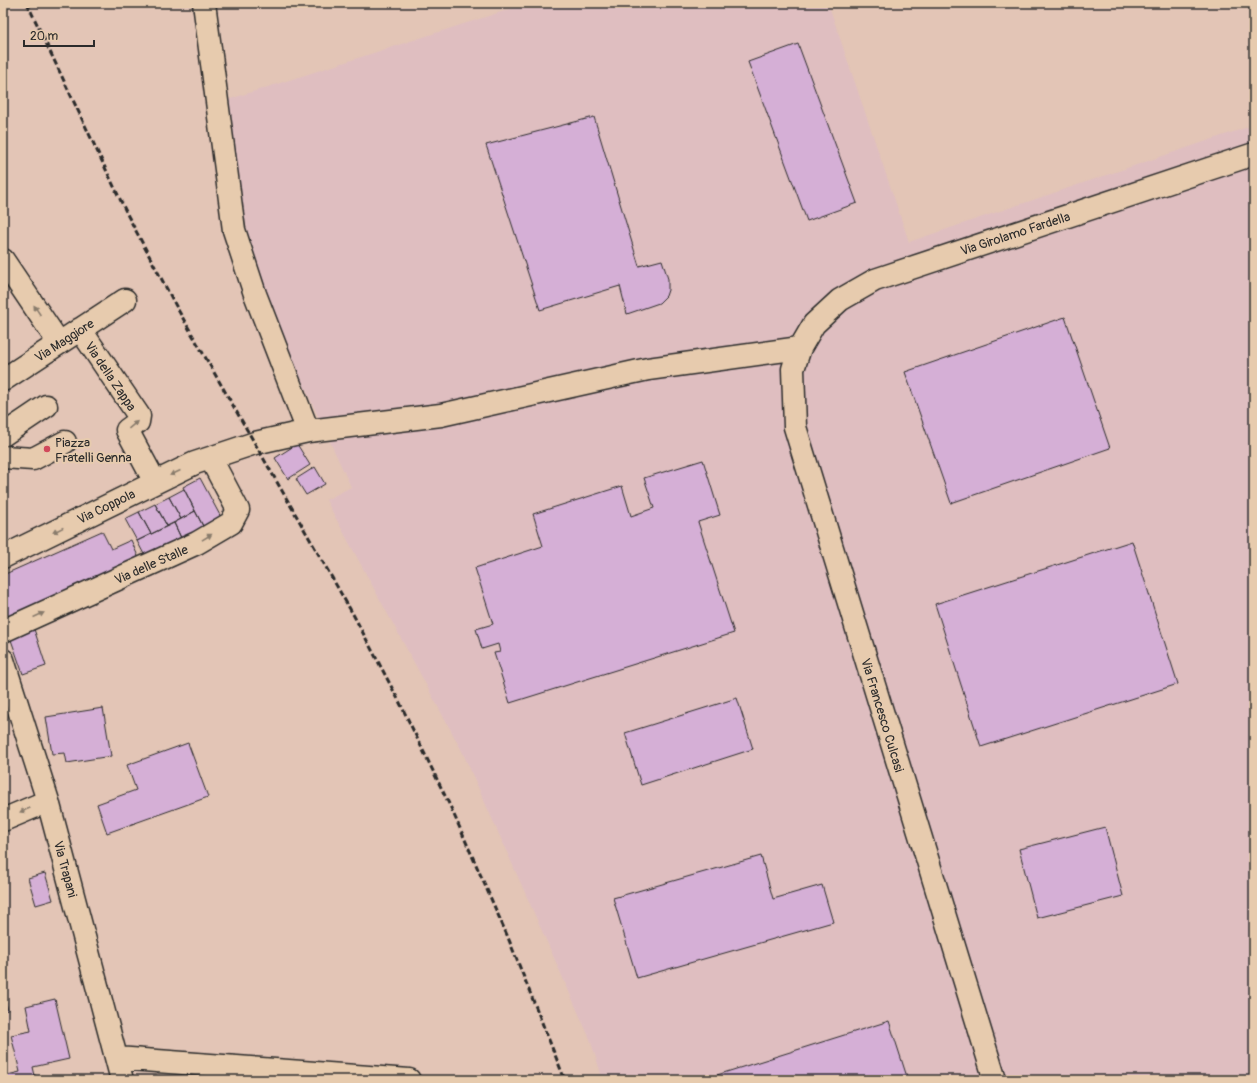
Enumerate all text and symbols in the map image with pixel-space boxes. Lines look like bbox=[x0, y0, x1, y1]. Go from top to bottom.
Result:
scale bar bbox=[24, 22, 94, 48]
text: 20 m bbox=[30, 29, 59, 44]
street label: Via Girolamo Fardella bbox=[958, 209, 1072, 259]
one-way arrow bbox=[33, 305, 41, 316]
street label: Via Maggiore bbox=[32, 315, 98, 366]
street label: Via della Zappa bbox=[81, 339, 139, 414]
one-way arrow bbox=[128, 421, 138, 430]
place label: Piazza Fratelli Genna bbox=[55, 435, 132, 466]
marker: Piazza Fratelli Genna bbox=[42, 444, 52, 454]
one-way arrow bbox=[169, 470, 181, 476]
street label: Via Coppola bbox=[75, 486, 138, 528]
one-way arrow bbox=[52, 527, 64, 533]
one-way arrow bbox=[201, 534, 213, 541]
street label: Via delle Stalle bbox=[112, 541, 191, 588]
one-way arrow bbox=[33, 612, 44, 618]
street label: Via Francesco Culcasi bbox=[857, 656, 907, 774]
one-way arrow bbox=[19, 808, 31, 814]
street label: Via Trapani bbox=[50, 839, 80, 899]

